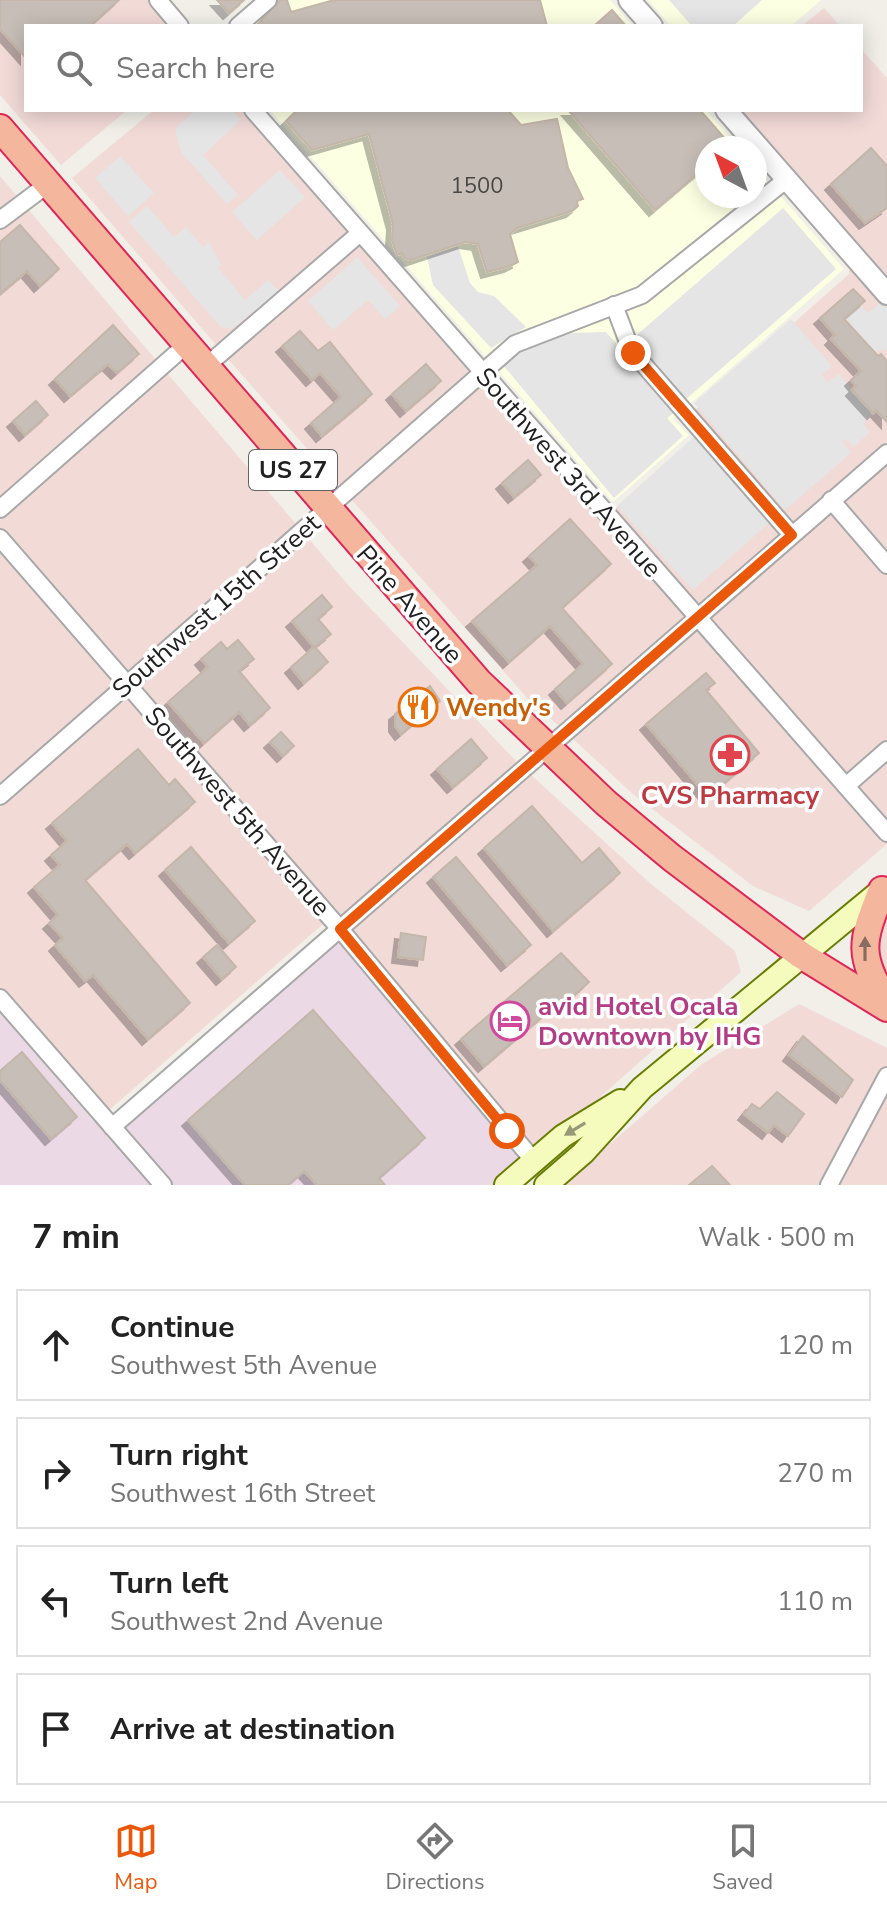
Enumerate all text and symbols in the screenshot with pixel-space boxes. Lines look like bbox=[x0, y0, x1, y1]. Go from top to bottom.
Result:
search box bbox=[24, 24, 863, 112]
icon: search bbox=[52, 46, 96, 90]
text: Search here bbox=[116, 48, 275, 89]
north arrow bbox=[695, 136, 767, 208]
house number: 1500 bbox=[451, 171, 503, 201]
route end bbox=[615, 335, 651, 371]
street label: Southwest 3rd Avenue bbox=[468, 360, 670, 585]
road number: US 27 bbox=[249, 450, 337, 490]
street label: Southwest 15th Street bbox=[105, 506, 329, 707]
street label: Pine Avenue bbox=[348, 538, 471, 671]
restaurant icon: Wendy's bbox=[397, 686, 439, 728]
place label: Wendy's bbox=[446, 690, 551, 725]
street label: Southwest 5th Avenue bbox=[137, 699, 338, 924]
pharmacy icon: CVS Pharmacy bbox=[709, 734, 751, 776]
place label: CVS Pharmacy bbox=[641, 778, 820, 813]
one-way arrow bbox=[859, 936, 872, 961]
place label: avid Hotel Ocala Downtown by IHG bbox=[538, 989, 761, 1054]
hotel icon: avid Hotel Ocala Downtown by IHG bbox=[489, 1000, 531, 1042]
route start bbox=[489, 1113, 525, 1149]
one-way arrow bbox=[564, 1122, 586, 1136]
text: 7 min bbox=[32, 1214, 120, 1260]
text: Walk · 500 m bbox=[698, 1220, 855, 1255]
text: Continue bbox=[110, 1307, 235, 1348]
icon: ahead bbox=[34, 1323, 78, 1367]
text: 120 m bbox=[777, 1328, 853, 1363]
text: Southwest 5th Avenue bbox=[110, 1348, 377, 1383]
text: Turn right bbox=[110, 1435, 248, 1476]
icon: right bbox=[34, 1451, 78, 1495]
text: 270 m bbox=[777, 1456, 853, 1491]
text: Southwest 16th Street bbox=[110, 1476, 375, 1511]
text: Turn left bbox=[110, 1563, 228, 1604]
icon: left bbox=[34, 1579, 78, 1623]
text: 110 m bbox=[777, 1584, 853, 1619]
text: Southwest 2nd Avenue bbox=[110, 1604, 383, 1639]
icon: arrive bbox=[34, 1707, 78, 1751]
text: Arrive at destination bbox=[110, 1709, 395, 1750]
tab: Map bbox=[114, 1819, 158, 1897]
tab: Directions bbox=[386, 1819, 485, 1897]
tab: Saved bbox=[712, 1819, 773, 1897]

